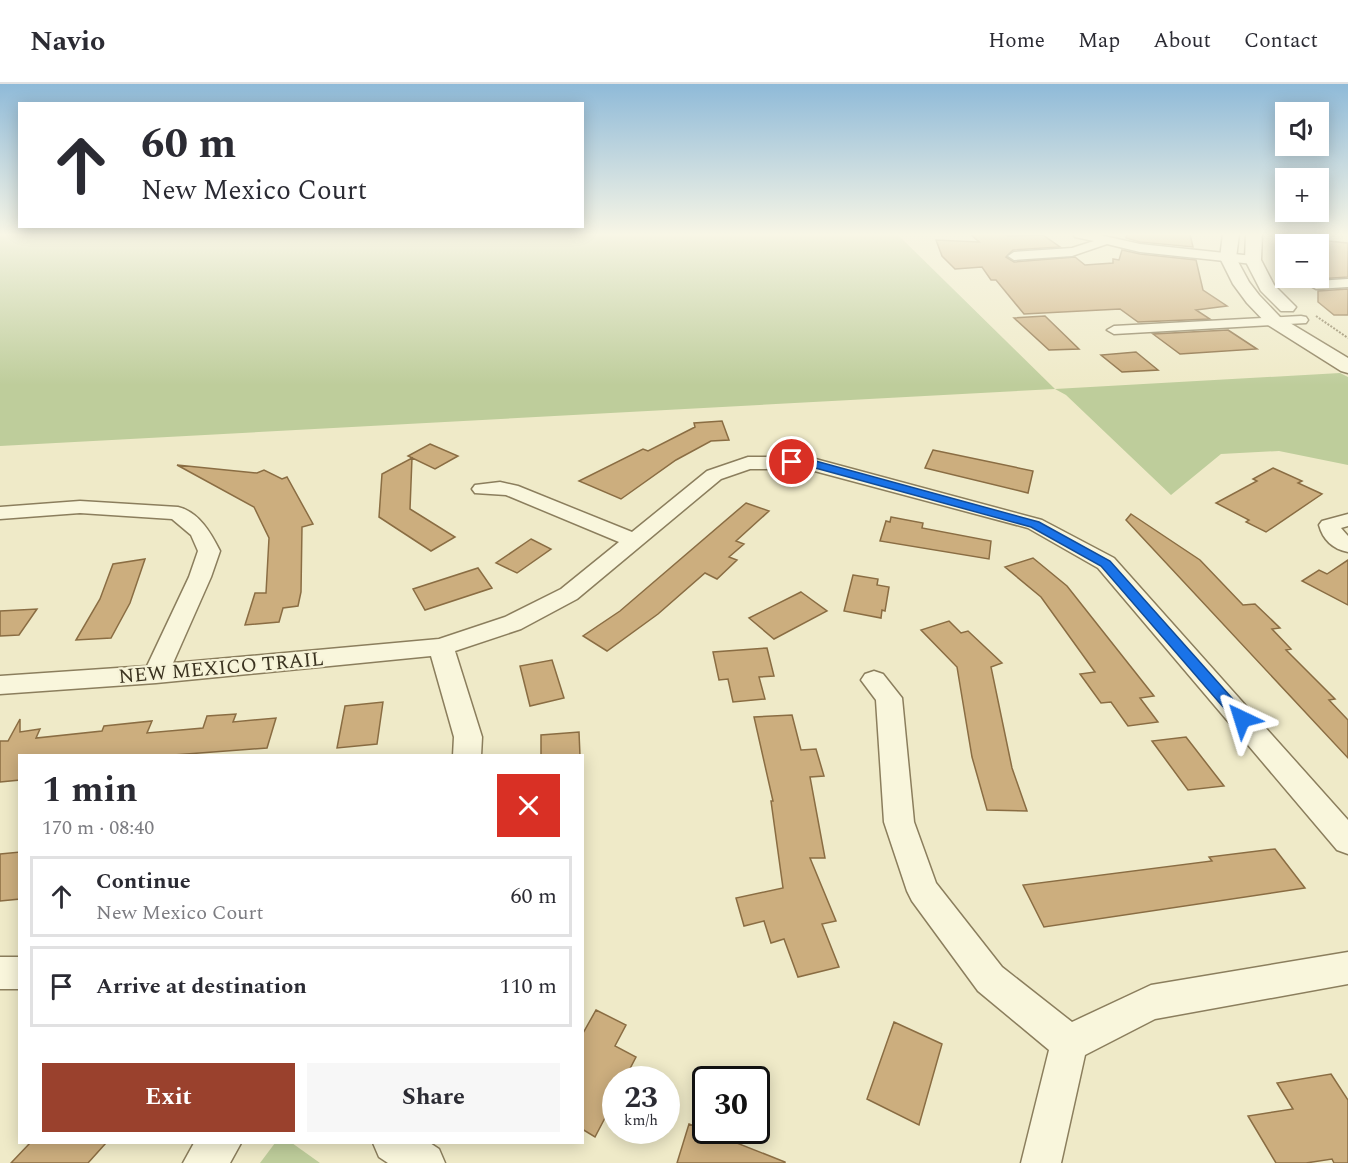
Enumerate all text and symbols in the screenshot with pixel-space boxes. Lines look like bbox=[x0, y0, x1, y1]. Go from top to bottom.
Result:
text: Navio bbox=[30, 20, 105, 63]
text: Home bbox=[988, 25, 1045, 57]
text: Map bbox=[1078, 25, 1120, 57]
text: About bbox=[1153, 25, 1211, 57]
text: Contact bbox=[1244, 25, 1318, 57]
map controls bbox=[1275, 102, 1329, 288]
button: sound bbox=[1275, 102, 1329, 156]
text: 60 m bbox=[141, 113, 236, 176]
icon: ahead bbox=[42, 126, 120, 204]
button: + bbox=[1275, 168, 1329, 222]
text: New Mexico Court bbox=[141, 170, 367, 212]
button: − bbox=[1275, 234, 1329, 288]
pin bbox=[766, 436, 817, 487]
icon: arrive bbox=[775, 445, 808, 478]
street label: NEW MEXICO TRAIL bbox=[117, 644, 325, 692]
position arrow bbox=[1210, 687, 1274, 751]
text: 1 min bbox=[42, 763, 138, 818]
button: close bbox=[497, 774, 560, 837]
text: 170 m · 08:40 bbox=[42, 813, 154, 843]
text: Continue bbox=[96, 865, 191, 898]
icon: ahead bbox=[45, 880, 78, 913]
text: 60 m bbox=[511, 880, 557, 913]
text: New Mexico Court bbox=[96, 898, 264, 928]
icon: arrive bbox=[45, 970, 78, 1003]
text: Arrive at destination bbox=[96, 970, 307, 1003]
text: 110 m bbox=[500, 970, 557, 1003]
button: Exit bbox=[42, 1063, 295, 1132]
button: Share bbox=[307, 1063, 560, 1132]
speed limit sign: 30 bbox=[692, 1066, 770, 1144]
text: 23 bbox=[624, 1075, 658, 1121]
text: km/h bbox=[624, 1109, 658, 1132]

